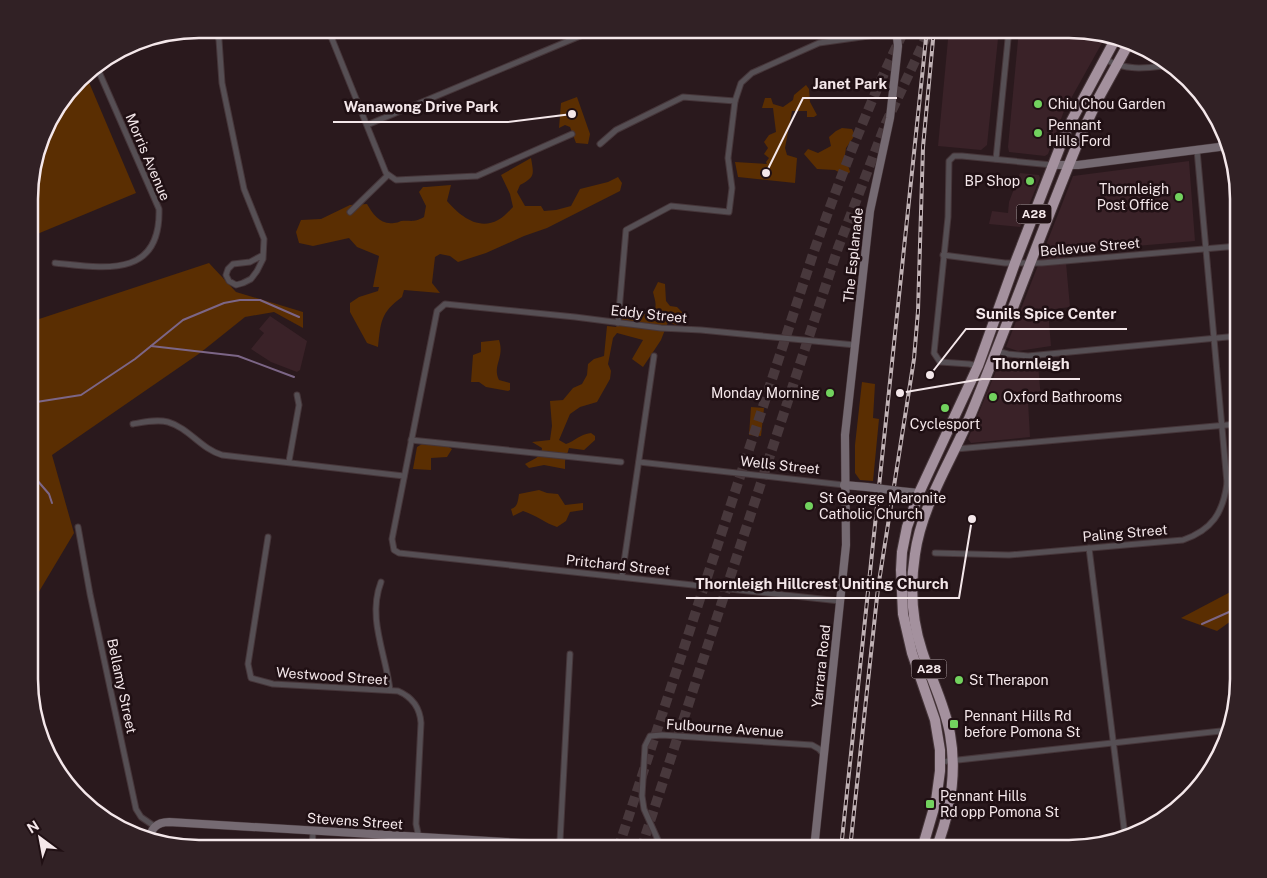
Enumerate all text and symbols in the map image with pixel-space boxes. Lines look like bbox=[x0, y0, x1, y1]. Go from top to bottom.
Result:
callout: Janet Park bbox=[803, 68, 897, 98]
text: Janet Park bbox=[813, 75, 888, 92]
callout: Wanawong Drive Park bbox=[333, 92, 508, 122]
place label: Chiu Chou Garden bbox=[1048, 96, 1166, 112]
text: Wanawong Drive Park bbox=[344, 98, 499, 115]
marker: Chiu Chou Garden bbox=[1032, 98, 1044, 110]
street label: Morris Avenue bbox=[122, 111, 174, 203]
place label: Pennant Hills Ford bbox=[1048, 117, 1111, 149]
marker: Pennant Hills Ford bbox=[1032, 127, 1044, 139]
place label: BP Shop bbox=[964, 173, 1020, 189]
marker: BP Shop bbox=[1024, 175, 1036, 187]
place label: Thornleigh Post Office bbox=[1097, 181, 1169, 213]
marker: Thornleigh Post Office bbox=[1173, 191, 1185, 203]
road number: A28 bbox=[1016, 204, 1052, 223]
street label: The Esplanade bbox=[840, 207, 866, 303]
street label: Bellevue Street bbox=[1039, 235, 1141, 259]
callout: Sunils Spice Center bbox=[966, 299, 1127, 329]
street label: Eddy Street bbox=[610, 302, 688, 326]
text: Sunils Spice Center bbox=[976, 305, 1116, 322]
callout: Thornleigh bbox=[982, 349, 1080, 379]
text: Thornleigh bbox=[992, 355, 1070, 372]
place label: Monday Morning bbox=[711, 385, 820, 401]
marker: Monday Morning bbox=[824, 387, 836, 399]
place label: Oxford Bathrooms bbox=[1003, 389, 1122, 405]
marker: Oxford Bathrooms bbox=[987, 391, 999, 403]
marker: Cyclesport bbox=[939, 402, 951, 414]
place label: Cyclesport bbox=[910, 416, 980, 432]
street label: Wells Street bbox=[739, 453, 821, 477]
place label: St George Maronite Catholic Church bbox=[819, 490, 946, 522]
marker: St George Maronite Catholic Church bbox=[803, 500, 815, 512]
street label: Paling Street bbox=[1082, 521, 1168, 545]
street label: Pritchard Street bbox=[565, 552, 671, 578]
callout: Thornleigh Hillcrest Uniting Church bbox=[686, 568, 959, 598]
text: Thornleigh Hillcrest Uniting Church bbox=[695, 575, 949, 592]
street label: Yarrara Road bbox=[809, 624, 833, 708]
street label: Bellamy Street bbox=[104, 637, 140, 735]
road number: A28 bbox=[912, 660, 946, 679]
street label: Westwood Street bbox=[275, 664, 389, 688]
place label: St Therapon bbox=[969, 672, 1049, 688]
marker: St Therapon bbox=[953, 674, 965, 686]
place label: Pennant Hills Rd before Pomona St bbox=[964, 708, 1080, 740]
street label: Fulbourne Avenue bbox=[666, 716, 784, 740]
marker: Pennant Hills Rd before Pomona St bbox=[948, 718, 960, 730]
place label: Pennant Hills Rd opp Pomona St bbox=[940, 788, 1059, 820]
marker: Pennant Hills Rd opp Pomona St bbox=[924, 798, 936, 810]
street label: Stevens Street bbox=[306, 810, 404, 832]
north arrow bbox=[15, 813, 65, 863]
text: N bbox=[24, 817, 42, 837]

